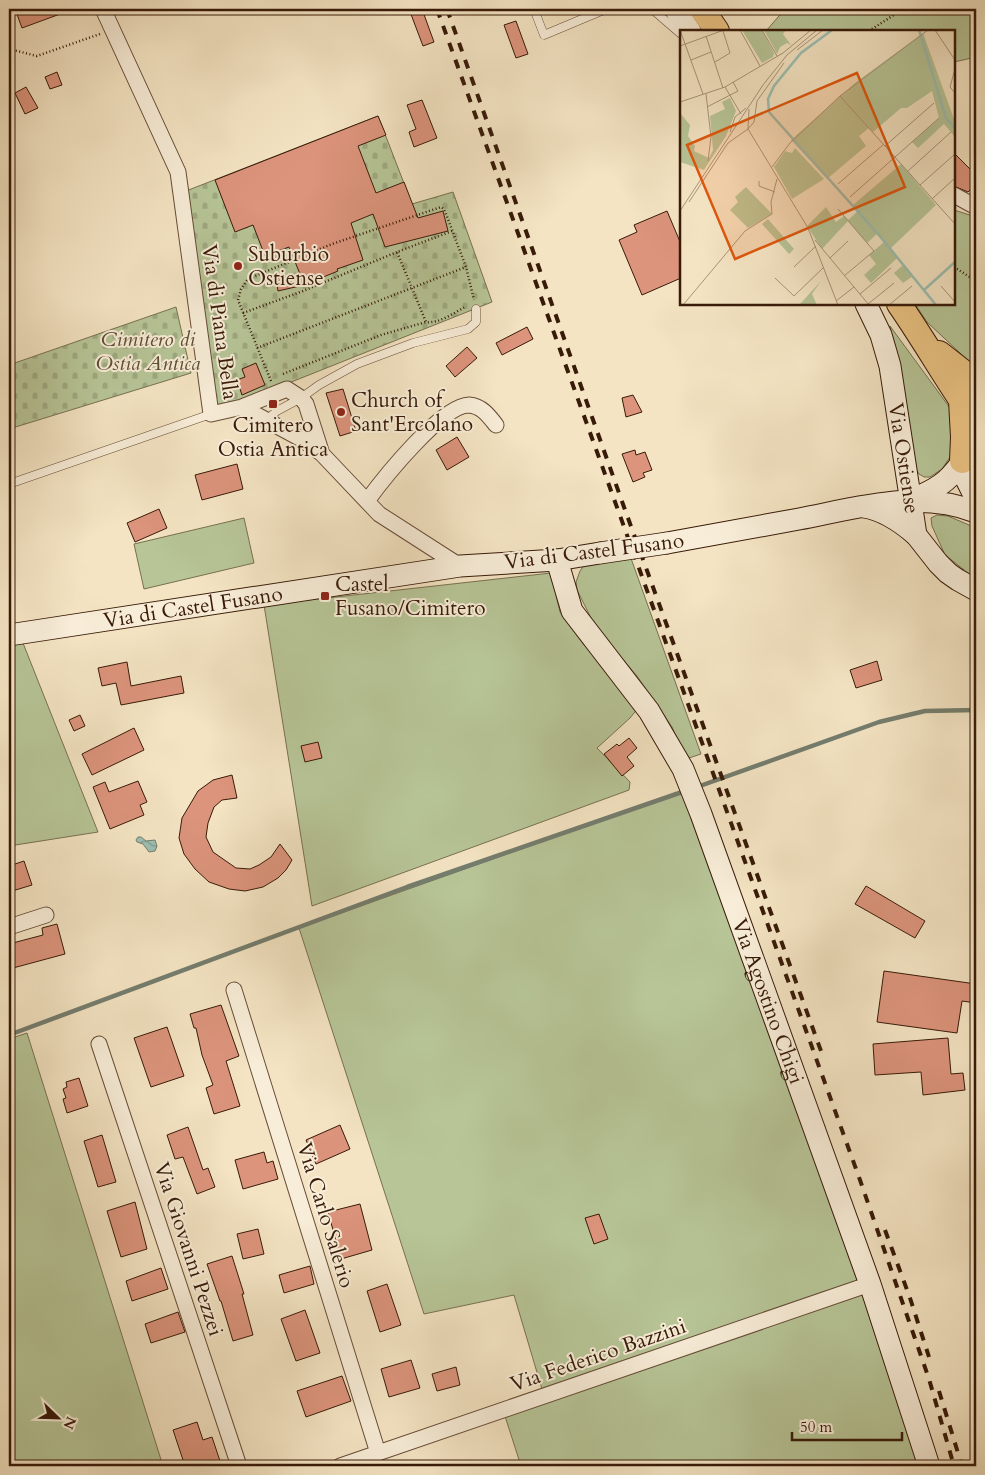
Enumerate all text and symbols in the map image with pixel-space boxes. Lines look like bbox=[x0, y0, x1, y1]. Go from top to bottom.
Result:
inset map bbox=[680, 30, 955, 305]
place label: Suburbio Ostiense bbox=[248, 240, 329, 293]
street label: Via di Piana Bella bbox=[194, 243, 245, 402]
marker: Suburbio Ostiense bbox=[232, 260, 244, 272]
park label: Cimitero di Ostia Antica bbox=[95, 325, 201, 378]
place label: Church of Sant'Ercolano bbox=[351, 386, 473, 439]
marker: Cimitero Ostia Antica bbox=[267, 398, 279, 410]
street label: Via Ostiense bbox=[881, 401, 927, 516]
marker: Church of Sant'Ercolano bbox=[335, 406, 347, 418]
place label: Cimitero Ostia Antica bbox=[218, 411, 328, 464]
street label: Via di Castel Fusano bbox=[502, 526, 686, 577]
place label: Castel Fusano/Cimitero bbox=[335, 570, 486, 623]
street label: Via di Castel Fusano bbox=[101, 579, 285, 635]
marker: Castel Fusano/Cimitero bbox=[319, 590, 331, 602]
street label: Via Agostino Chigi bbox=[725, 915, 811, 1088]
street label: Via Carlo Salerio bbox=[290, 1139, 361, 1291]
street label: Via Giovanni Pezzei bbox=[147, 1158, 230, 1340]
street label: Via Federico Bazzini bbox=[506, 1312, 690, 1399]
north arrow bbox=[32, 1392, 82, 1442]
scale bar bbox=[792, 1410, 902, 1442]
text: N bbox=[58, 1414, 81, 1432]
text: 50 m bbox=[800, 1417, 832, 1437]

